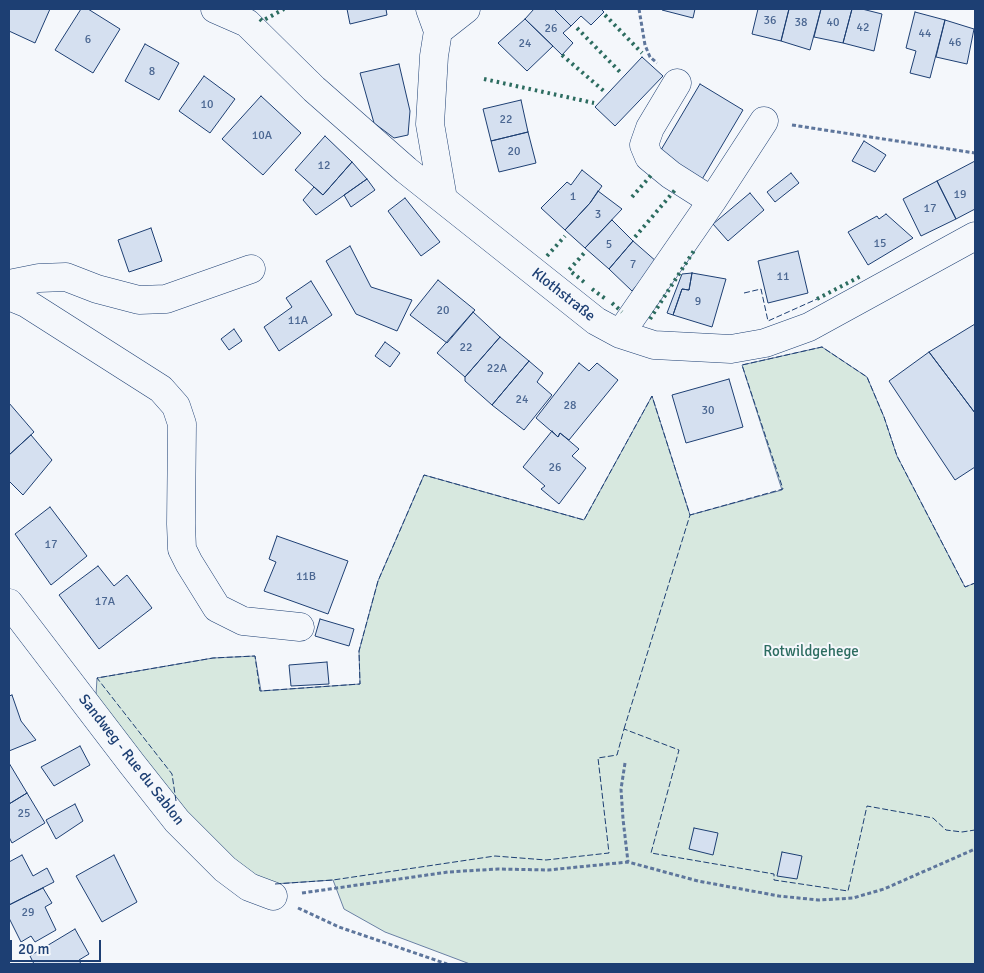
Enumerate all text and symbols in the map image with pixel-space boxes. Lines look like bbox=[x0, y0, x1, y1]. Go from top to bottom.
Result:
house number: 36 bbox=[764, 14, 776, 28]
house number: 38 bbox=[795, 16, 807, 30]
house number: 40 bbox=[827, 16, 839, 30]
house number: 42 bbox=[857, 21, 869, 35]
house number: 26 bbox=[545, 22, 557, 36]
house number: 44 bbox=[919, 27, 931, 41]
house number: 6 bbox=[85, 33, 91, 47]
house number: 46 bbox=[949, 36, 961, 50]
house number: 24 bbox=[519, 37, 531, 51]
house number: 8 bbox=[149, 65, 155, 79]
house number: 10 bbox=[201, 98, 213, 112]
house number: 22 bbox=[500, 113, 512, 127]
house number: 10A bbox=[252, 129, 272, 143]
house number: 20 bbox=[508, 145, 520, 159]
house number: 12 bbox=[318, 159, 330, 173]
house number: 19 bbox=[954, 188, 966, 202]
house number: 1 bbox=[570, 190, 576, 204]
house number: 17 bbox=[924, 202, 936, 216]
house number: 3 bbox=[595, 208, 601, 222]
house number: 15 bbox=[874, 237, 886, 251]
house number: 5 bbox=[606, 238, 612, 252]
house number: 7 bbox=[630, 258, 636, 272]
street label: Klothstraße bbox=[528, 265, 598, 325]
house number: 11 bbox=[777, 270, 789, 284]
house number: 9 bbox=[695, 295, 701, 309]
house number: 20 bbox=[437, 304, 449, 318]
house number: 11A bbox=[288, 314, 308, 328]
house number: 22 bbox=[460, 341, 472, 355]
house number: 22A bbox=[487, 362, 507, 376]
house number: 24 bbox=[516, 393, 528, 407]
house number: 28 bbox=[564, 399, 576, 413]
house number: 30 bbox=[702, 404, 714, 418]
house number: 26 bbox=[549, 461, 561, 475]
house number: 17 bbox=[45, 538, 57, 552]
house number: 11B bbox=[296, 570, 316, 584]
house number: 17A bbox=[95, 595, 115, 609]
park label: Rotwildgehege bbox=[763, 643, 859, 661]
street label: Sandweg - Rue du Sablon bbox=[74, 691, 188, 829]
house number: 25 bbox=[18, 807, 30, 821]
house number: 29 bbox=[22, 906, 34, 920]
scale bar bbox=[12, 930, 104, 962]
text: 20 m bbox=[18, 940, 49, 958]

